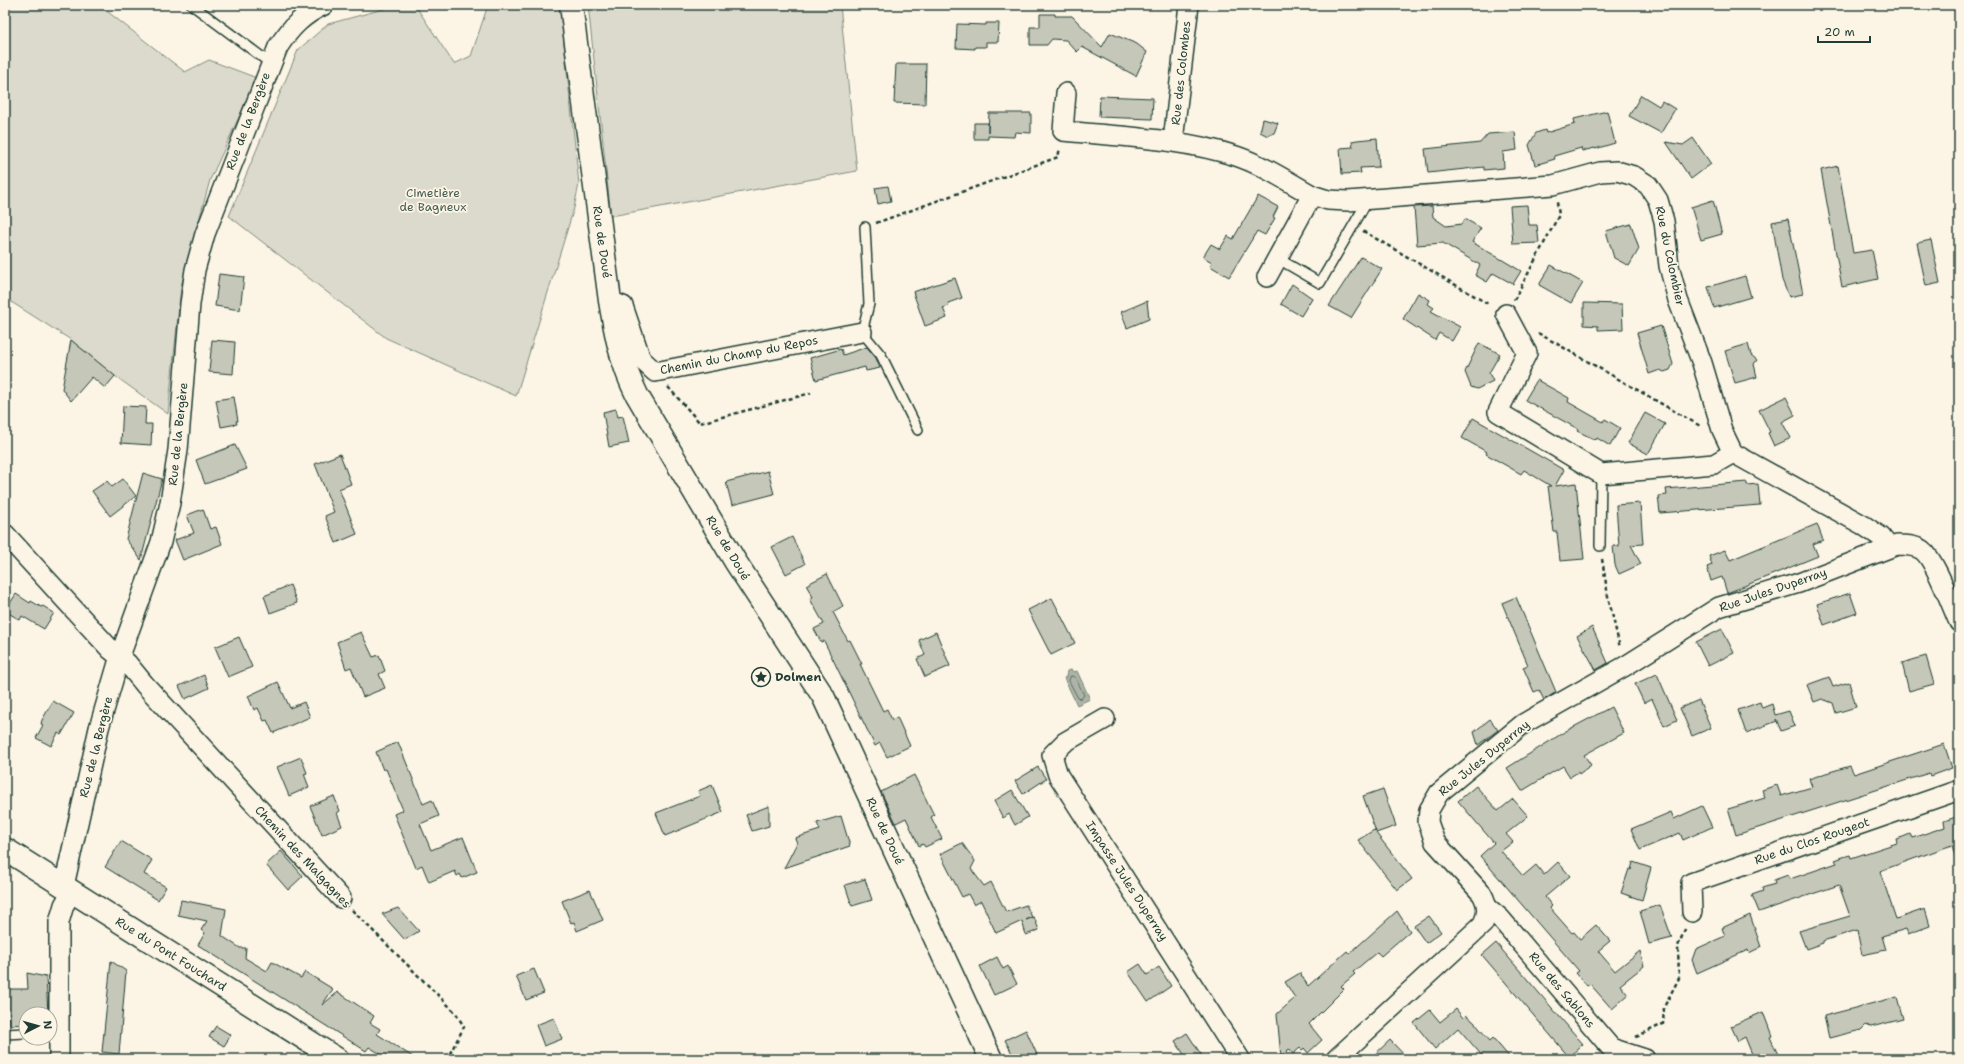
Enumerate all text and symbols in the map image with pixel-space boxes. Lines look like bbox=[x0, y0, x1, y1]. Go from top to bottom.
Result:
scale bar bbox=[1818, 18, 1870, 44]
street label: Rue des Colombes bbox=[1168, 20, 1194, 126]
text: 20 m bbox=[1824, 24, 1855, 40]
street label: Rue de la Bergère bbox=[222, 70, 274, 172]
park label: Cimetière de Bagneux bbox=[399, 185, 467, 215]
street label: Rue de Doué bbox=[589, 205, 615, 279]
street label: Rue du Colombier bbox=[1652, 205, 1688, 308]
street label: Chemin du Champ du Repos bbox=[659, 332, 819, 378]
street label: Rue de la Bergère bbox=[165, 381, 191, 486]
street label: Rue de Doué bbox=[702, 513, 754, 583]
street label: Rue Jules Duperray bbox=[1717, 564, 1829, 616]
place icon: Dolmen bbox=[750, 666, 772, 688]
place label: Dolmen bbox=[775, 669, 821, 685]
street label: Rue de la Bergère bbox=[76, 695, 116, 799]
street label: Rue Jules Duperray bbox=[1435, 716, 1533, 800]
street label: Rue de Doué bbox=[862, 795, 908, 868]
street label: Chemin des Malgagnes bbox=[251, 802, 355, 912]
street label: Rue du Clos Rougeot bbox=[1752, 814, 1872, 868]
street label: Impasse Jules Duperray bbox=[1082, 818, 1172, 944]
street label: Rue du Pont Fouchard bbox=[112, 913, 230, 995]
street label: Rue des Sablons bbox=[1525, 949, 1599, 1031]
north arrow bbox=[18, 1006, 58, 1046]
text: N bbox=[40, 1020, 55, 1030]

